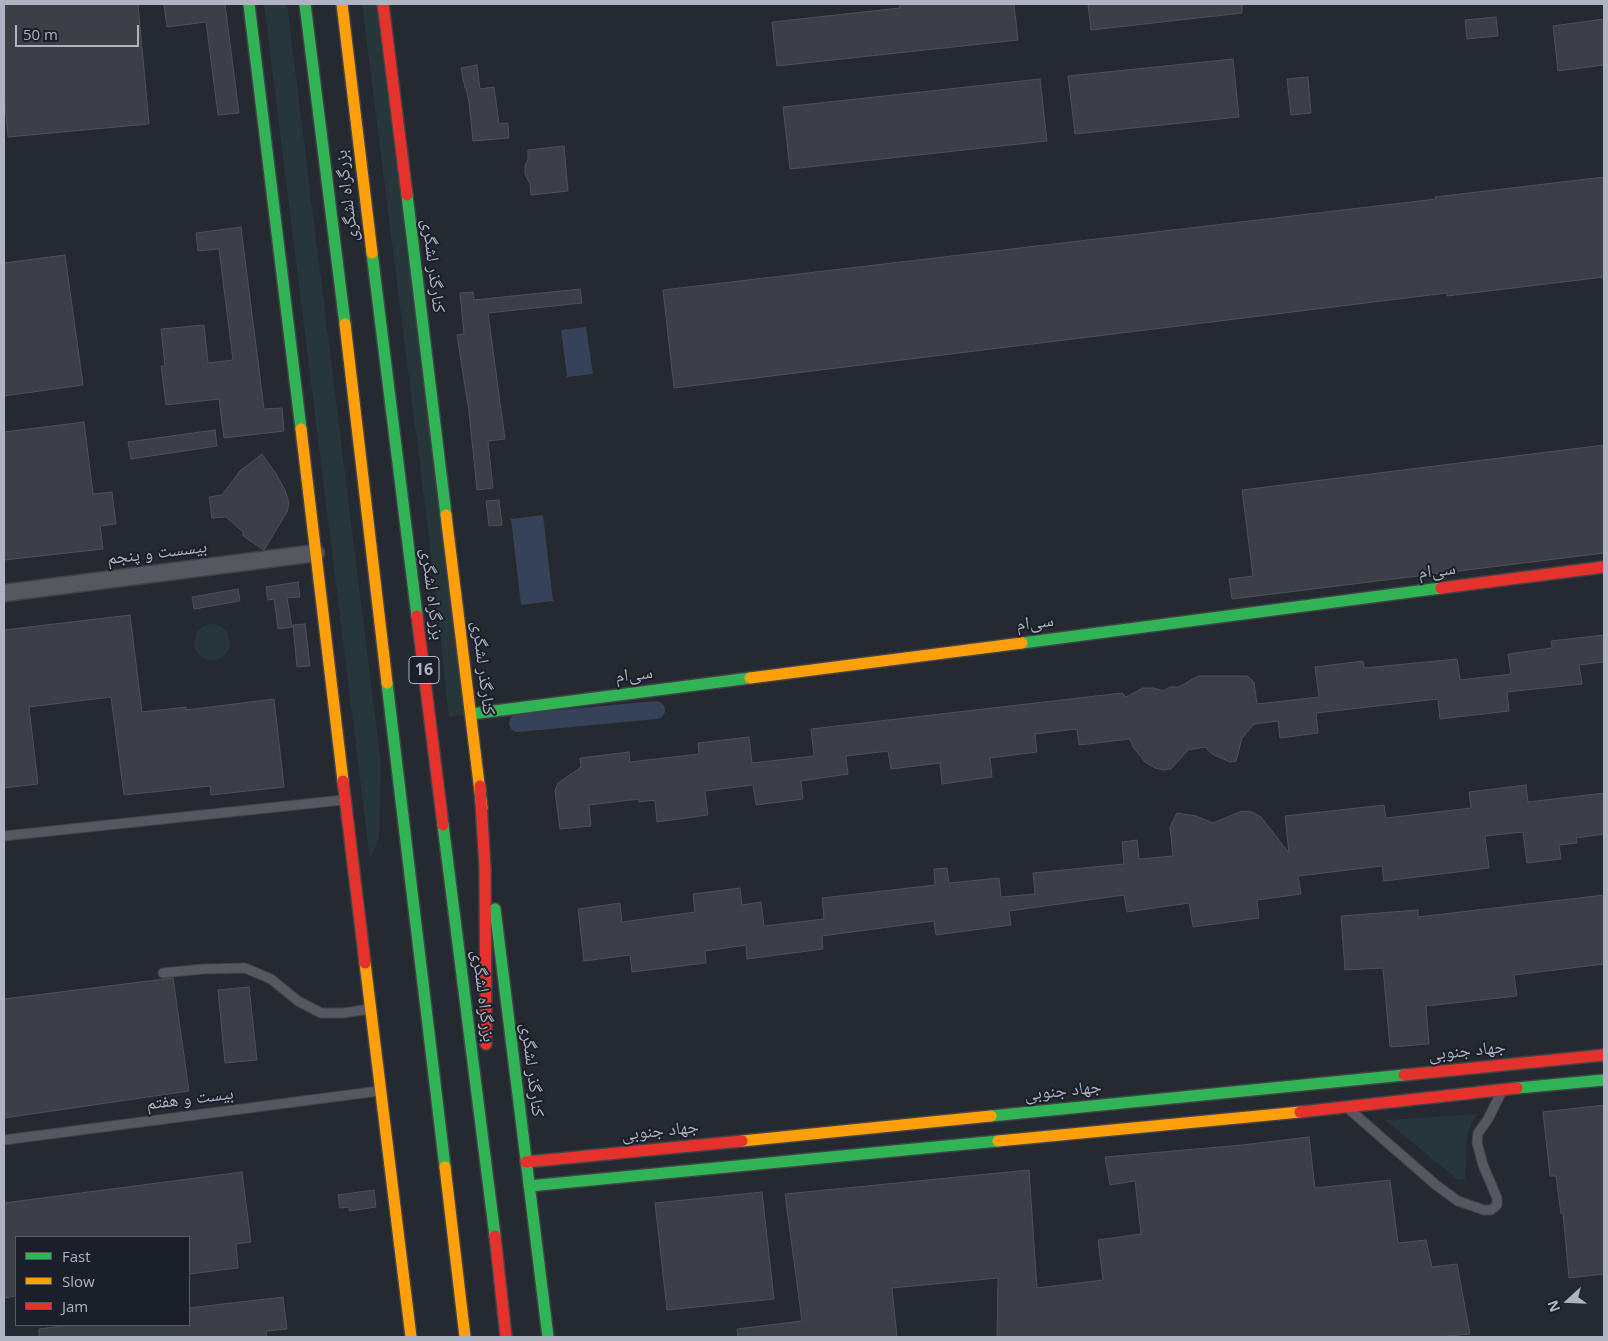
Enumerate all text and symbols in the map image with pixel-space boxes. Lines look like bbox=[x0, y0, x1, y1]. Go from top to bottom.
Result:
scale bar bbox=[18, 15, 141, 47]
text: 50 m bbox=[23, 24, 58, 44]
street label: بزرگراه لشگری bbox=[331, 149, 363, 243]
street label: کنارگذر لشگری bbox=[417, 218, 449, 314]
street label: بیسست و پنجم bbox=[106, 536, 208, 570]
street label: بزرگراه لشگری bbox=[416, 547, 448, 641]
street label: سی‌ام bbox=[1417, 558, 1457, 584]
street label: سی‌ام bbox=[1015, 610, 1055, 636]
street label: کنارگذر لشگری bbox=[467, 620, 499, 716]
road number: 16 bbox=[409, 656, 439, 684]
street label: سی‌ام bbox=[614, 662, 654, 688]
street label: بزرگراه لشگری bbox=[467, 949, 499, 1043]
street label: کنارگذر لشگری bbox=[516, 1022, 548, 1118]
street label: جهاد جنوبی bbox=[1427, 1036, 1507, 1066]
street label: جهاد جنوبی bbox=[1023, 1076, 1103, 1106]
street label: بیست و هفتم bbox=[145, 1083, 235, 1115]
street label: جهاد جنوبی bbox=[620, 1116, 700, 1146]
legend bbox=[15, 1236, 190, 1326]
text: Fast bbox=[62, 1246, 91, 1266]
text: Slow bbox=[62, 1271, 95, 1291]
north arrow bbox=[1543, 1276, 1593, 1326]
text: Jam bbox=[62, 1296, 88, 1316]
text: N bbox=[1543, 1298, 1564, 1315]

